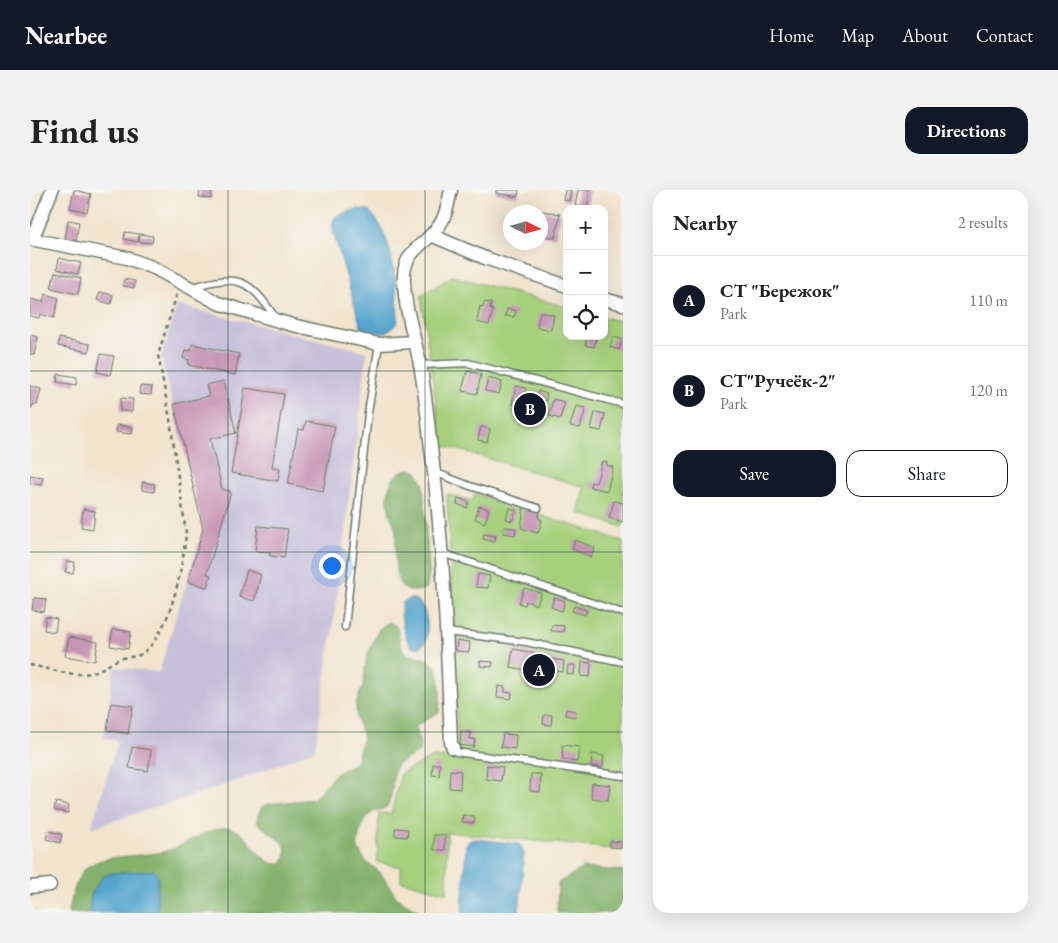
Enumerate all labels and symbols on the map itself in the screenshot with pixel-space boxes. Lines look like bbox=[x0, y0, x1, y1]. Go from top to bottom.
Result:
north arrow bbox=[503, 205, 548, 250]
pin: B bbox=[514, 390, 546, 428]
your location bbox=[319, 553, 345, 579]
pin: A bbox=[523, 651, 555, 689]

